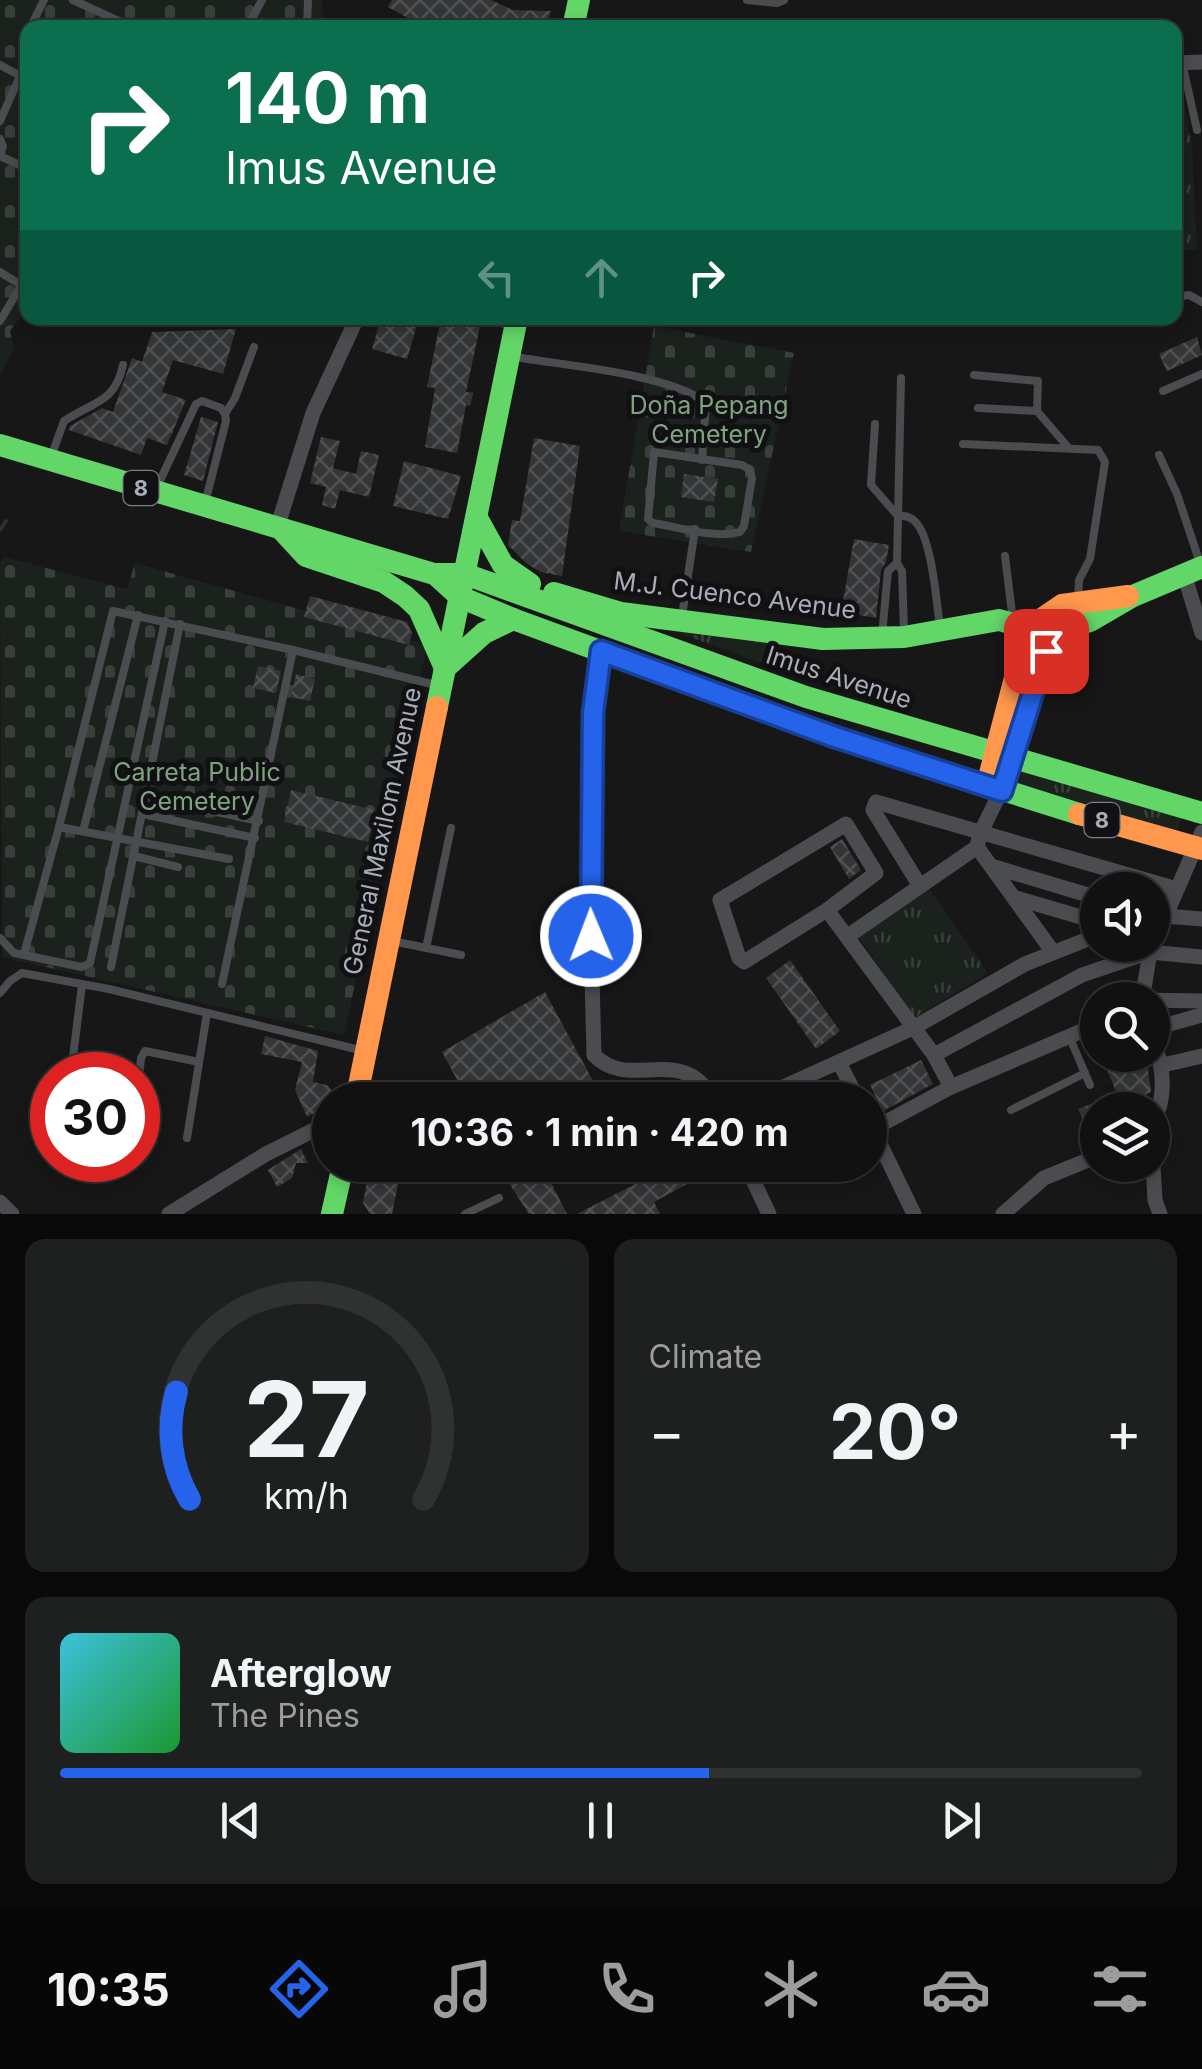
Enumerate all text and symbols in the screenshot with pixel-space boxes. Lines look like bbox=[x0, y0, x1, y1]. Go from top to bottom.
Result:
text: 140 m bbox=[225, 55, 430, 140]
icon: right bbox=[60, 60, 190, 190]
text: Imus Avenue bbox=[225, 140, 498, 195]
icon: left bbox=[469, 250, 524, 305]
icon: ahead bbox=[574, 250, 629, 305]
icon: right bbox=[679, 250, 734, 305]
park label: Doña Pepang Cemetery bbox=[630, 390, 788, 449]
road number: 8 bbox=[124, 471, 158, 505]
street label: M.J. Cuenco Avenue bbox=[612, 565, 858, 625]
pin bbox=[1004, 609, 1089, 694]
icon: arrive bbox=[1019, 624, 1074, 679]
street label: Imus Avenue bbox=[762, 639, 916, 715]
street label: General Maxilom Avenue bbox=[337, 684, 427, 978]
park label: Carreta Public Cemetery bbox=[113, 757, 281, 816]
road number: 8 bbox=[1084, 803, 1120, 837]
map controls bbox=[1080, 872, 1170, 1182]
button: sound bbox=[1080, 872, 1170, 962]
position arrow bbox=[539, 884, 643, 988]
button: search bbox=[1080, 982, 1170, 1072]
speed limit sign: 30 bbox=[30, 1052, 160, 1182]
button: layers bbox=[1080, 1092, 1170, 1182]
text: 10:36 · 1 min · 420 m bbox=[410, 1109, 789, 1155]
text: Climate bbox=[649, 1337, 762, 1376]
text: 27 bbox=[244, 1356, 370, 1482]
text: 20° bbox=[829, 1386, 961, 1477]
text: − bbox=[649, 1399, 685, 1465]
text: + bbox=[1106, 1399, 1142, 1465]
text: km/h bbox=[264, 1474, 349, 1518]
text: Afterglow bbox=[210, 1650, 392, 1696]
text: The Pines bbox=[210, 1696, 360, 1735]
icon: previous bbox=[213, 1793, 268, 1848]
icon: pause bbox=[573, 1793, 628, 1848]
icon: next bbox=[934, 1793, 989, 1848]
icon: directions bbox=[264, 1954, 334, 2024]
icon: music bbox=[428, 1954, 498, 2024]
icon: phone bbox=[592, 1954, 662, 2024]
icon: climate bbox=[756, 1954, 826, 2024]
icon: car bbox=[921, 1954, 991, 2024]
icon: filters bbox=[1085, 1954, 1155, 2024]
text: 10:35 bbox=[47, 1962, 170, 2017]

